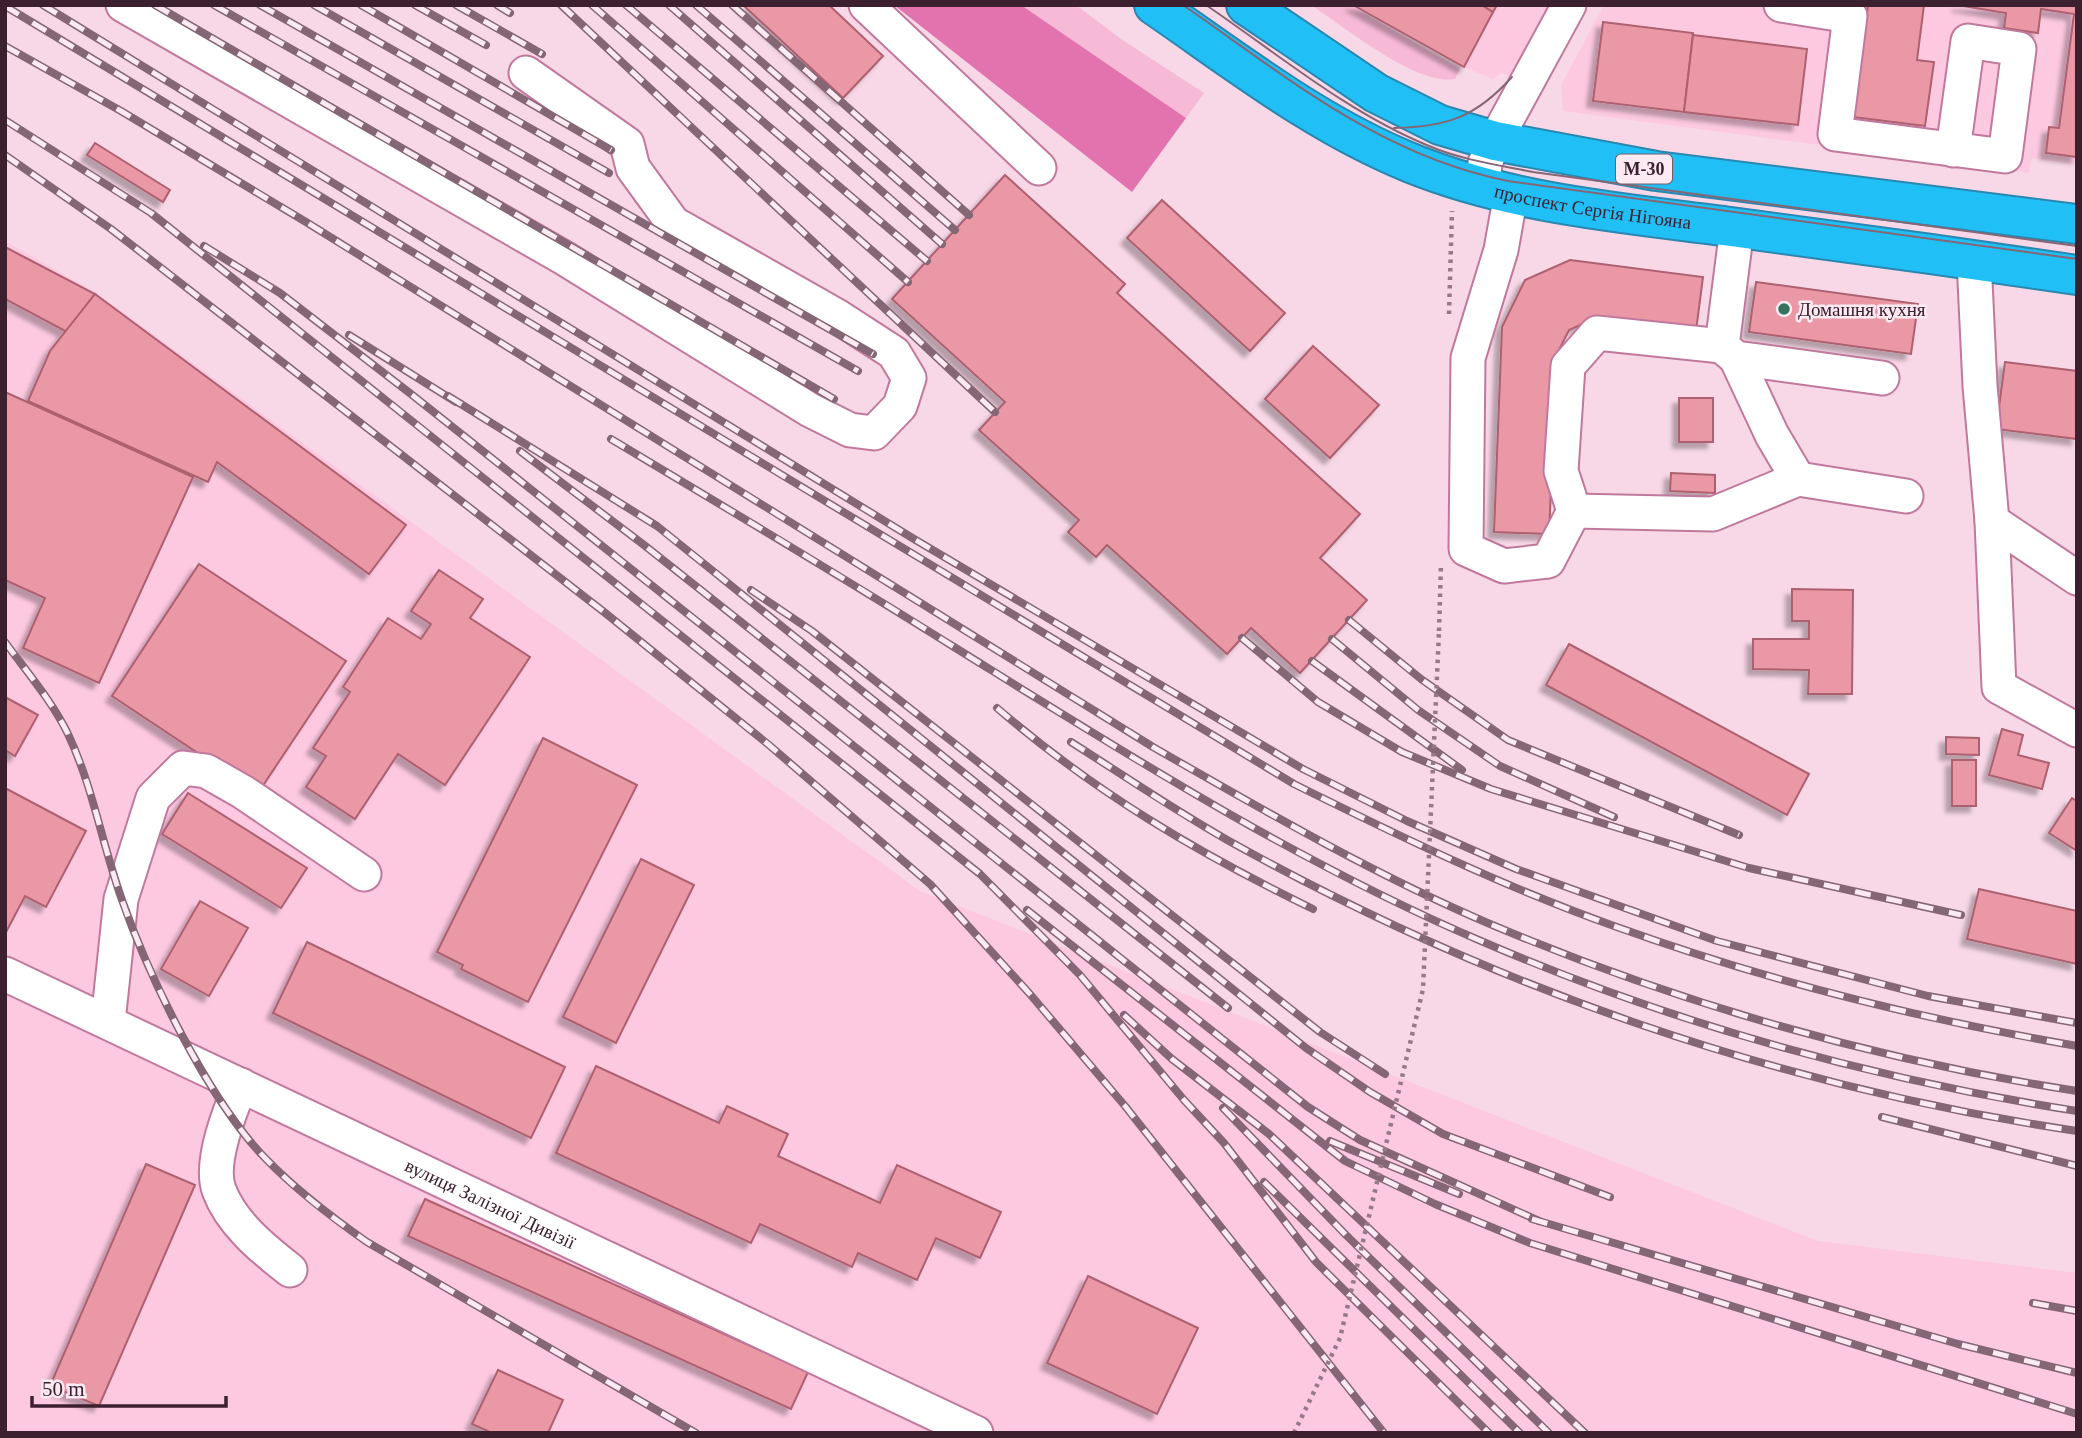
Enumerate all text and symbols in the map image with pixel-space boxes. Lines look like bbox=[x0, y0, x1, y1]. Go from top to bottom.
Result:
road number: М-30 bbox=[1616, 154, 1672, 184]
street label: проспект Сергія Нігояна bbox=[1492, 180, 1693, 233]
place label: Домашня кухня bbox=[1798, 299, 1926, 320]
marker: Домашня кухня bbox=[1776, 301, 1792, 317]
street label: вулиця Залізної Дивізії bbox=[402, 1155, 579, 1253]
scale bar bbox=[32, 1364, 226, 1408]
text: 50 m bbox=[42, 1377, 85, 1401]

